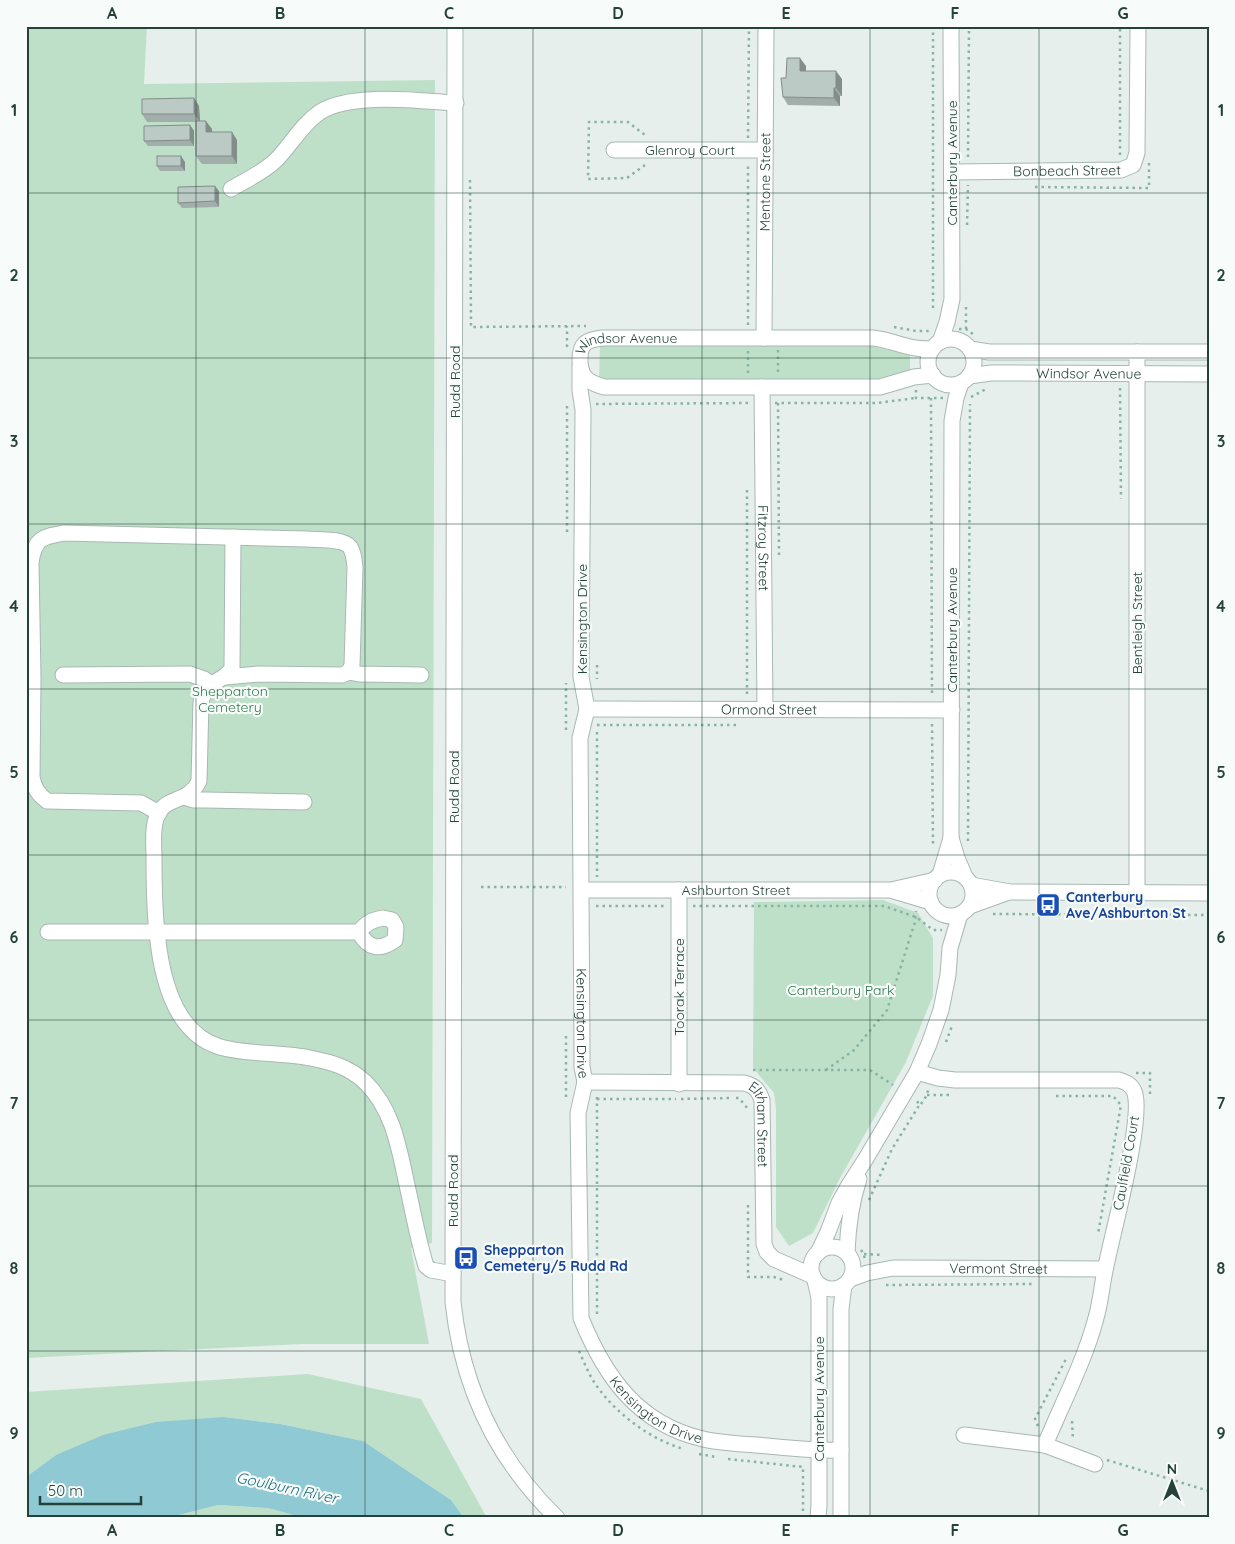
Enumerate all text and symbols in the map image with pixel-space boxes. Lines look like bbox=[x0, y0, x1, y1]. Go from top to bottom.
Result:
text: A bbox=[107, 3, 118, 23]
text: B bbox=[275, 3, 285, 23]
text: C bbox=[444, 3, 454, 23]
text: D bbox=[612, 3, 624, 23]
text: E bbox=[781, 3, 791, 23]
text: F bbox=[951, 3, 960, 23]
text: G bbox=[1117, 3, 1129, 23]
text: 1 bbox=[11, 100, 17, 120]
street label: Canterbury Avenue bbox=[943, 100, 961, 226]
text: 1 bbox=[1218, 100, 1224, 120]
street label: Mentone Street bbox=[756, 132, 774, 232]
street label: Glenroy Court bbox=[645, 141, 735, 159]
street label: Bonbeach Street bbox=[1013, 161, 1121, 180]
text: 2 bbox=[9, 265, 19, 285]
text: 2 bbox=[1216, 265, 1226, 285]
street label: Windsor Avenue bbox=[571, 329, 677, 357]
street label: Rudd Road bbox=[446, 346, 464, 418]
street label: Windsor Avenue bbox=[1036, 364, 1142, 383]
text: 3 bbox=[10, 431, 18, 451]
text: 3 bbox=[1217, 431, 1225, 451]
street label: Fitzroy Street bbox=[754, 505, 773, 591]
street label: Kensington Drive bbox=[573, 564, 591, 674]
street label: Canterbury Avenue bbox=[943, 567, 961, 693]
street label: Bentleigh Street bbox=[1128, 571, 1146, 674]
text: 4 bbox=[9, 596, 19, 616]
text: 4 bbox=[1216, 596, 1226, 616]
park label: Shepparton Cemetery bbox=[192, 682, 268, 716]
street label: Ormond Street bbox=[721, 700, 817, 719]
street label: Rudd Road bbox=[445, 751, 463, 823]
text: 5 bbox=[9, 762, 19, 782]
text: 5 bbox=[1216, 762, 1226, 782]
street label: Ashburton Street bbox=[682, 881, 791, 899]
place label: Canterbury Ave/Ashburton St bbox=[1066, 888, 1187, 922]
bus stop icon: Canterbury Ave/Ashburton St bbox=[1035, 892, 1061, 918]
text: 6 bbox=[10, 927, 19, 947]
text: 6 bbox=[1217, 927, 1226, 947]
street label: Toorak Terrace bbox=[670, 938, 688, 1036]
street label: Kensington Drive bbox=[572, 968, 593, 1080]
park label: Canterbury Park bbox=[788, 981, 894, 999]
street label: Eltham Street bbox=[745, 1077, 772, 1168]
text: 7 bbox=[10, 1093, 19, 1113]
text: 7 bbox=[1217, 1093, 1226, 1113]
street label: Caulfield Court bbox=[1109, 1114, 1143, 1212]
street label: Rudd Road bbox=[444, 1155, 462, 1227]
place label: Shepparton Cemetery/5 Rudd Rd bbox=[484, 1241, 628, 1275]
bus stop icon: Shepparton Cemetery/5 Rudd Rd bbox=[453, 1245, 479, 1271]
text: 8 bbox=[10, 1258, 19, 1278]
text: 8 bbox=[1217, 1258, 1226, 1278]
street label: Vermont Street bbox=[949, 1259, 1048, 1278]
street label: Canterbury Avenue bbox=[810, 1336, 828, 1462]
street label: Kensington Drive bbox=[606, 1373, 704, 1448]
text: 9 bbox=[9, 1423, 19, 1443]
text: 9 bbox=[1216, 1423, 1226, 1443]
north arrow bbox=[1148, 1456, 1198, 1506]
text: N bbox=[1167, 1460, 1177, 1478]
water label: Goulburn River bbox=[235, 1468, 342, 1508]
scale bar bbox=[40, 1474, 141, 1506]
text: 50 m bbox=[48, 1481, 83, 1500]
text: A bbox=[107, 1520, 118, 1540]
text: B bbox=[275, 1520, 285, 1540]
text: C bbox=[444, 1520, 454, 1540]
text: D bbox=[612, 1520, 624, 1540]
text: E bbox=[781, 1520, 791, 1540]
text: F bbox=[951, 1520, 960, 1540]
text: G bbox=[1117, 1520, 1129, 1540]

